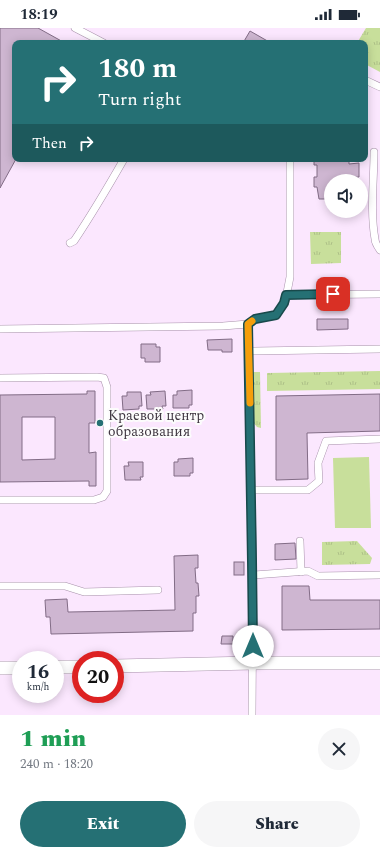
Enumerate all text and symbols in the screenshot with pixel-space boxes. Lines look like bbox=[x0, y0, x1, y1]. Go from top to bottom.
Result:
text: 18:19 bbox=[20, 3, 58, 26]
text: 180 m bbox=[98, 47, 177, 90]
icon: right bbox=[32, 56, 84, 108]
text: Turn right bbox=[98, 86, 181, 113]
text: Then bbox=[32, 132, 67, 155]
icon: right bbox=[75, 132, 97, 154]
map controls bbox=[324, 174, 368, 218]
button: sound bbox=[324, 174, 368, 218]
pin bbox=[316, 277, 350, 311]
icon: arrive bbox=[322, 283, 344, 305]
place label: Краевой центр образования bbox=[108, 405, 204, 442]
marker: Краевой центр образования bbox=[95, 418, 105, 428]
position arrow bbox=[232, 625, 274, 667]
speed limit sign: 20 bbox=[72, 651, 124, 703]
text: 16 bbox=[27, 657, 49, 687]
text: km/h bbox=[27, 679, 49, 695]
text: 1 min bbox=[20, 721, 86, 757]
button: close bbox=[318, 728, 360, 770]
text: 240 m · 18:20 bbox=[20, 754, 93, 774]
button: Exit bbox=[20, 801, 186, 847]
button: Share bbox=[194, 801, 360, 847]

